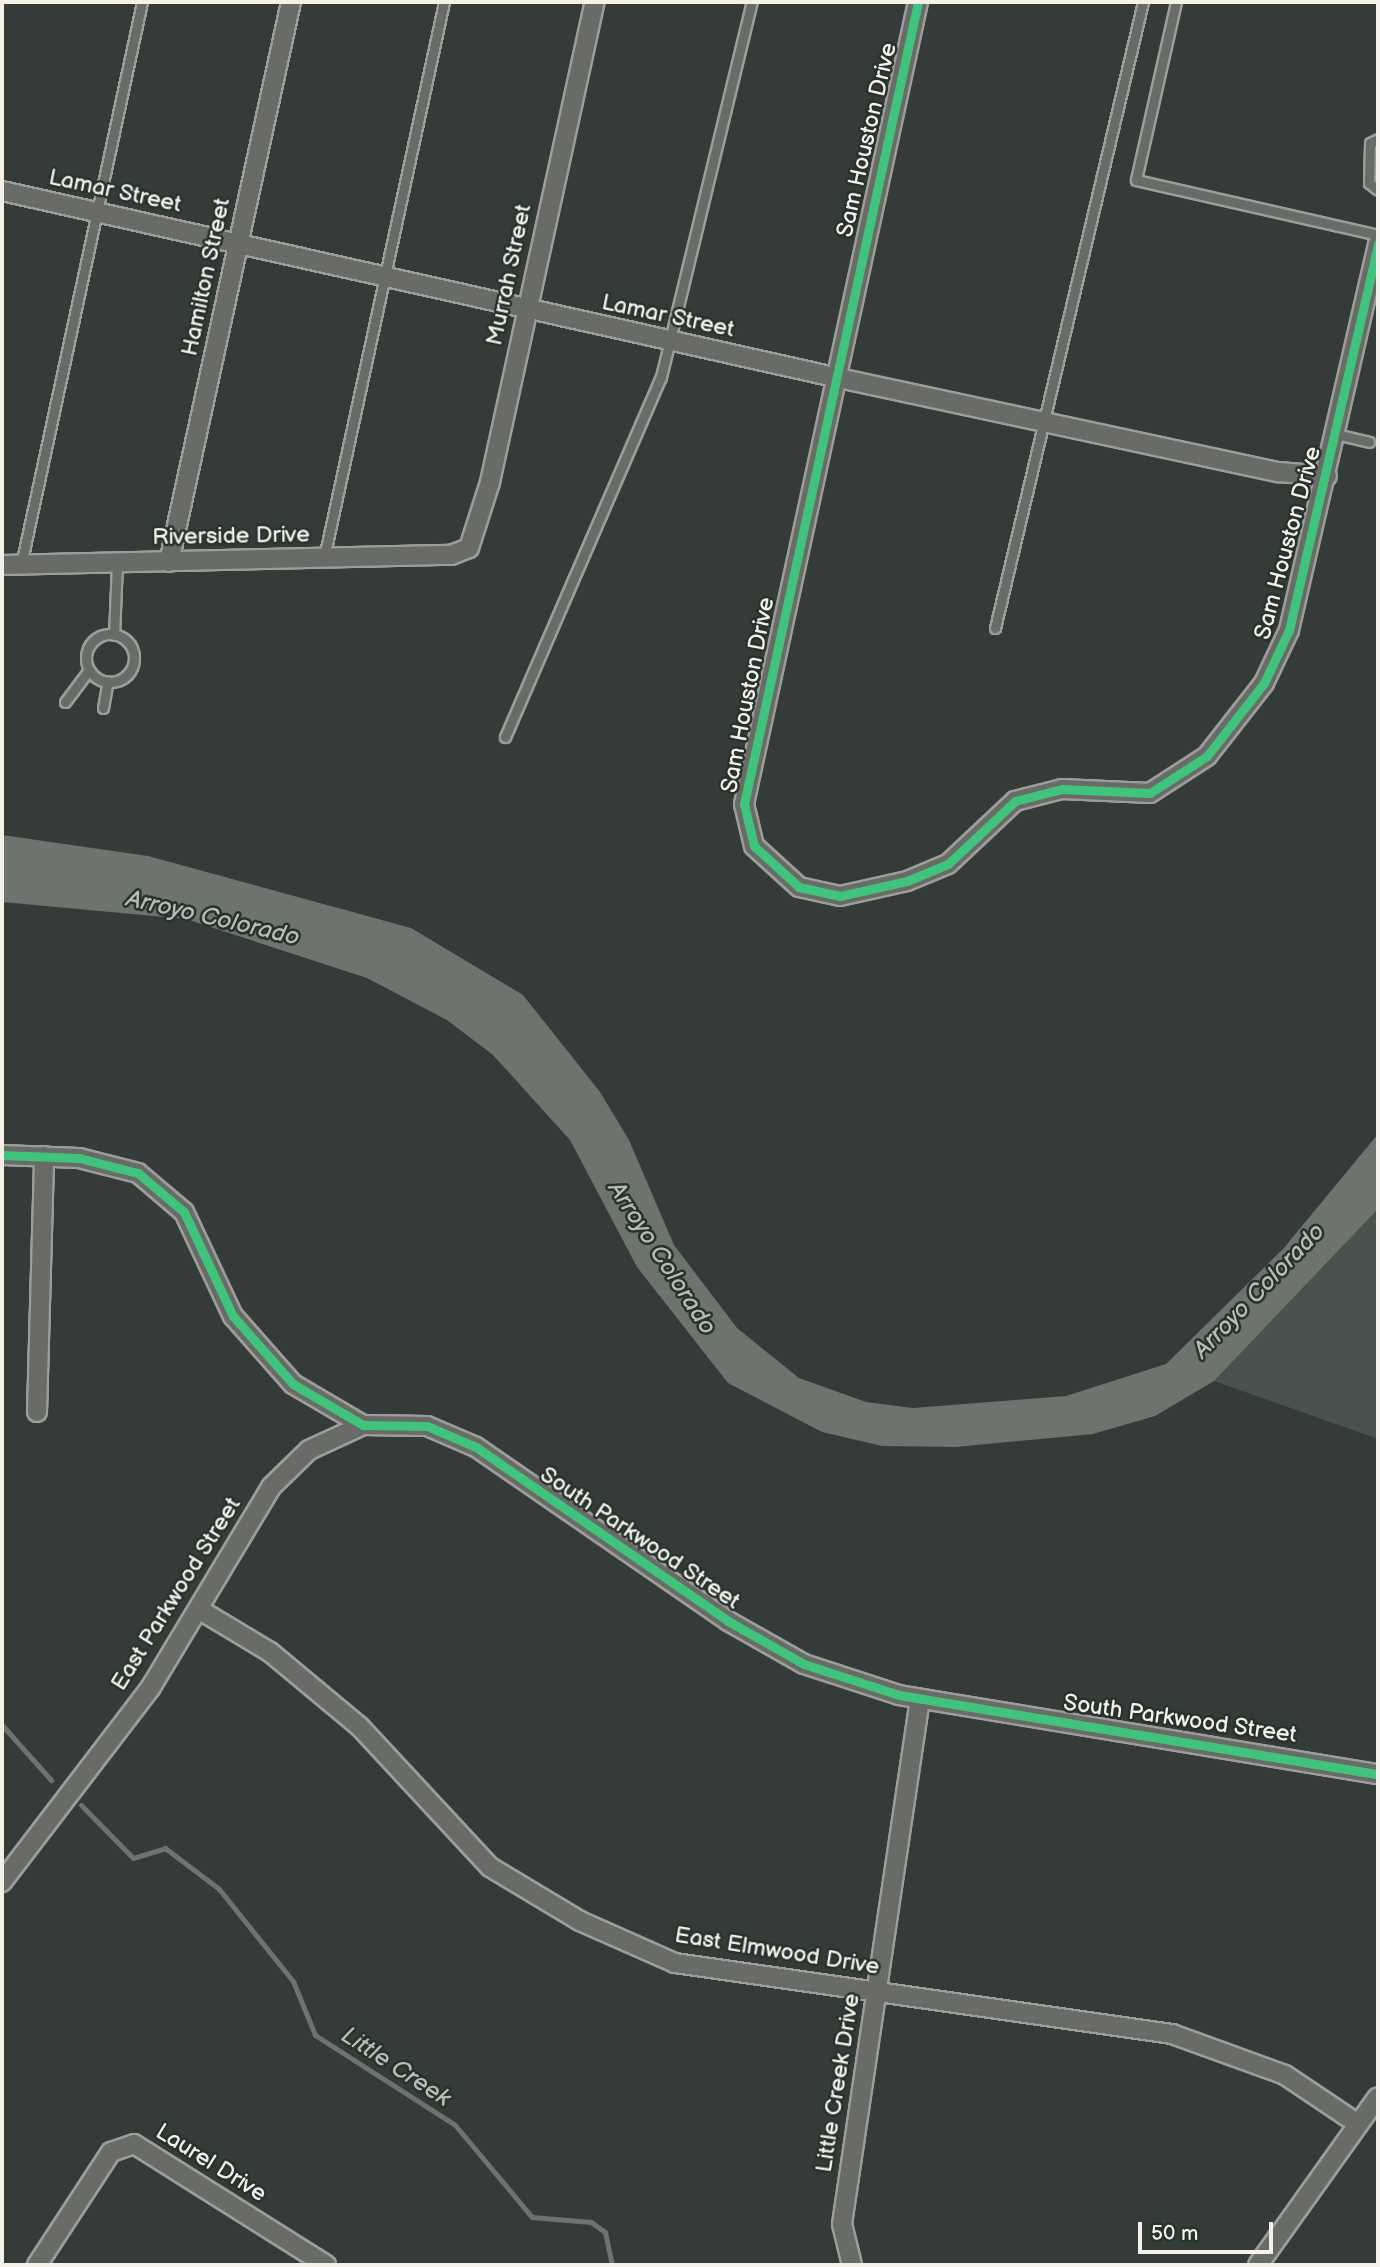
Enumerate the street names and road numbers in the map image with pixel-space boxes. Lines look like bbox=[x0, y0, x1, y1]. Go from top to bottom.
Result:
street label: Sam Houston Drive bbox=[831, 40, 903, 240]
street label: Lamar Street bbox=[46, 163, 184, 219]
street label: Hamilton Street bbox=[176, 195, 236, 359]
street label: Murrah Street bbox=[481, 202, 537, 348]
street label: Lamar Street bbox=[599, 288, 737, 344]
street label: Sam Houston Drive bbox=[1249, 443, 1327, 643]
street label: Riverside Drive bbox=[152, 521, 310, 551]
street label: Sam Houston Drive bbox=[715, 595, 781, 795]
street label: South Parkwood Street bbox=[535, 1461, 745, 1615]
street label: East Parkwood Street bbox=[105, 1492, 247, 1696]
street label: South Parkwood Street bbox=[1061, 1689, 1299, 1749]
street label: East Elmwood Drive bbox=[673, 1921, 881, 1981]
street label: Little Creek Drive bbox=[810, 1992, 866, 2174]
street label: Laurel Drive bbox=[151, 2118, 271, 2208]

